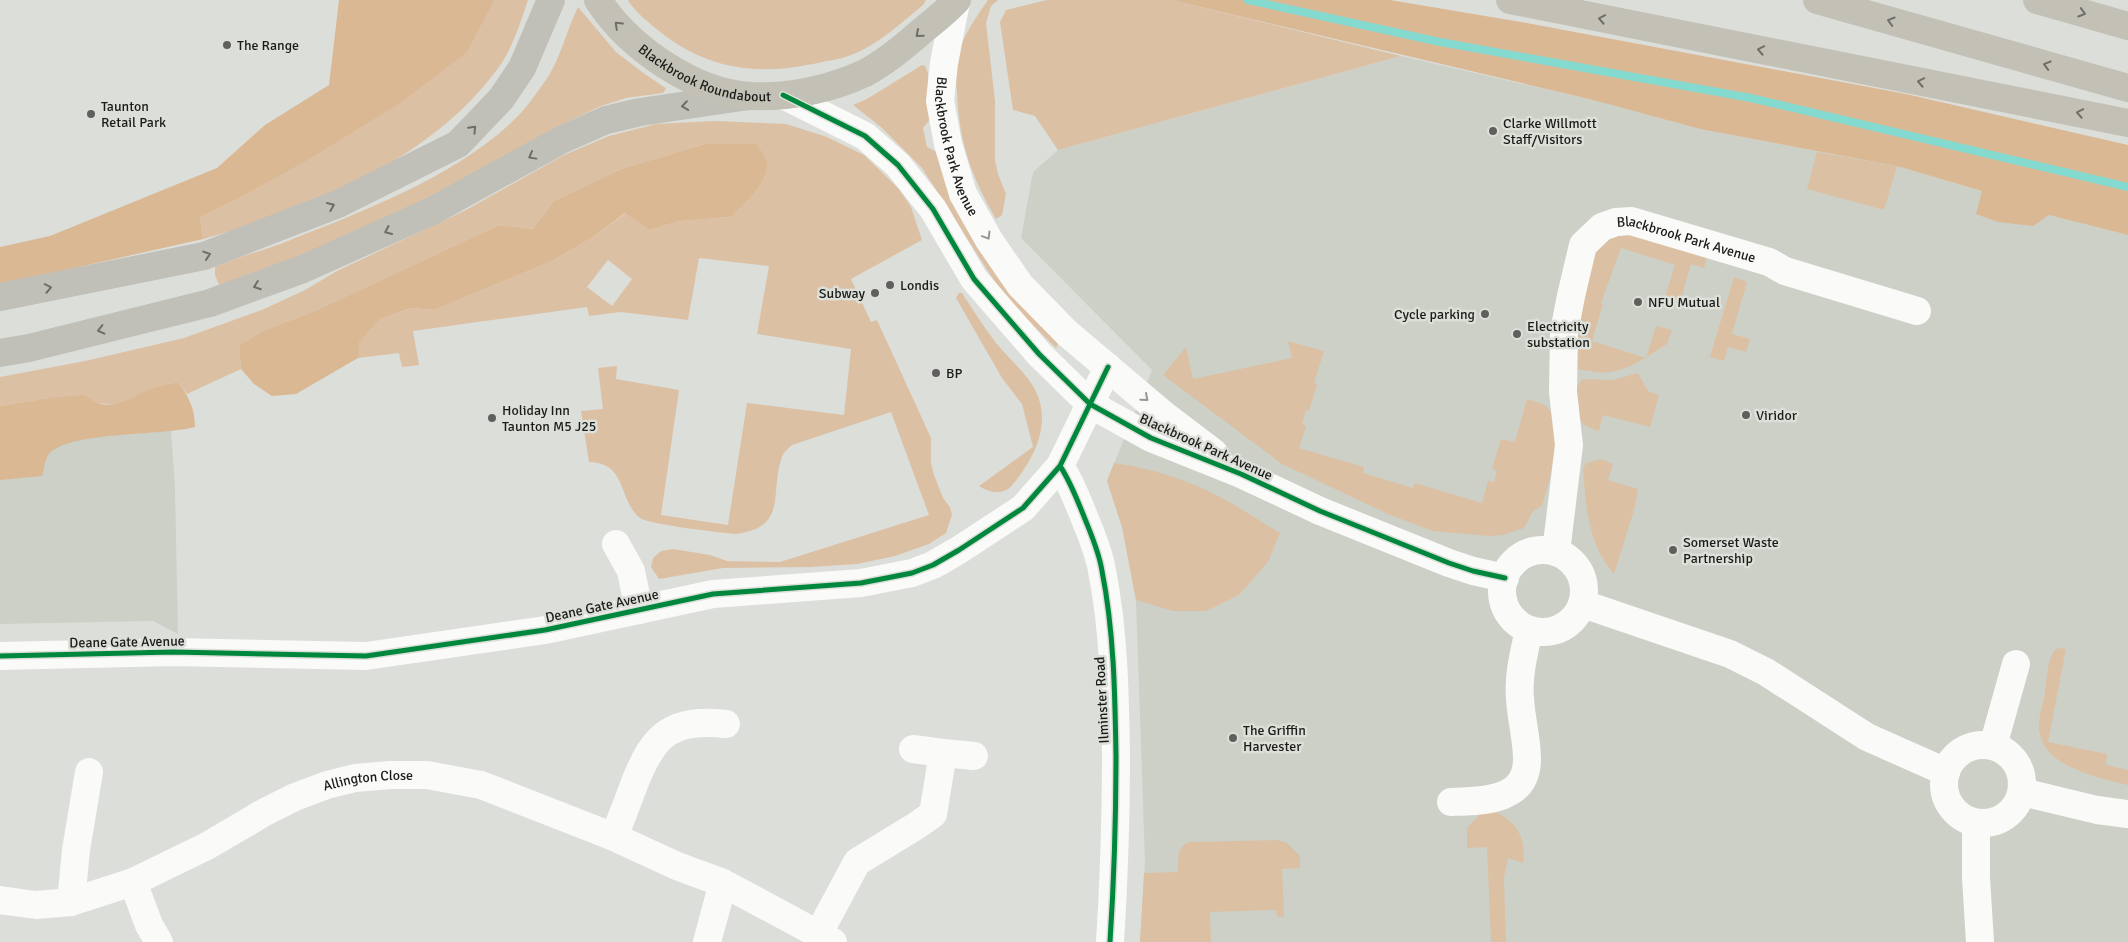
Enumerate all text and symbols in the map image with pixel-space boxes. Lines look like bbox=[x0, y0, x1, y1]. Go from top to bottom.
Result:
one-way arrow bbox=[2078, 7, 2086, 17]
one-way arrow bbox=[1598, 14, 1606, 24]
one-way arrow bbox=[1887, 16, 1896, 26]
one-way arrow bbox=[614, 22, 623, 31]
one-way arrow bbox=[916, 28, 925, 37]
place label: The Range bbox=[237, 37, 299, 54]
marker: The Range bbox=[221, 39, 233, 51]
street label: Blackbrook Roundabout bbox=[635, 40, 771, 105]
one-way arrow bbox=[1757, 46, 1766, 56]
one-way arrow bbox=[2043, 60, 2052, 71]
street label: Blackbrook Park Avenue bbox=[931, 76, 982, 219]
one-way arrow bbox=[1916, 77, 1925, 88]
place label: Taunton Retail Park bbox=[101, 98, 166, 131]
one-way arrow bbox=[681, 101, 689, 111]
marker: Taunton Retail Park bbox=[85, 108, 97, 120]
one-way arrow bbox=[2076, 109, 2085, 119]
place label: Clarke Willmott Staff/Visitors bbox=[1503, 115, 1597, 148]
one-way arrow bbox=[467, 125, 476, 134]
marker: Clarke Willmott Staff/Visitors bbox=[1487, 125, 1499, 137]
one-way arrow bbox=[529, 150, 538, 160]
one-way arrow bbox=[326, 202, 335, 213]
street label: Blackbrook Park Avenue bbox=[1616, 212, 1758, 266]
one-way arrow bbox=[384, 224, 393, 235]
one-way arrow bbox=[981, 231, 991, 240]
one-way arrow bbox=[202, 250, 211, 260]
place label: Londis bbox=[900, 277, 939, 294]
marker: Londis bbox=[884, 279, 896, 291]
one-way arrow bbox=[253, 280, 261, 290]
one-way arrow bbox=[43, 283, 52, 293]
place label: Subway bbox=[819, 285, 865, 302]
marker: Subway bbox=[869, 287, 881, 299]
place label: NFU Mutual bbox=[1648, 294, 1720, 311]
marker: NFU Mutual bbox=[1632, 296, 1644, 308]
place label: Cycle parking bbox=[1394, 306, 1475, 323]
marker: Cycle parking bbox=[1479, 308, 1491, 320]
place label: Electricity substation bbox=[1527, 318, 1590, 351]
one-way arrow bbox=[96, 324, 105, 335]
marker: Electricity substation bbox=[1511, 328, 1523, 340]
place label: BP bbox=[946, 365, 962, 382]
marker: BP bbox=[930, 367, 942, 379]
one-way arrow bbox=[1139, 393, 1148, 401]
place label: Holiday Inn Taunton M5 J25 bbox=[502, 402, 596, 435]
place label: Viridor bbox=[1756, 407, 1798, 424]
marker: Viridor bbox=[1740, 409, 1752, 421]
street label: Blackbrook Park Avenue bbox=[1137, 410, 1275, 484]
marker: Holiday Inn Taunton M5 J25 bbox=[486, 412, 498, 424]
place label: Somerset Waste Partnership bbox=[1683, 534, 1779, 567]
marker: Somerset Waste Partnership bbox=[1667, 544, 1679, 556]
street label: Deane Gate Avenue bbox=[544, 586, 660, 626]
street label: Deane Gate Avenue bbox=[69, 632, 185, 652]
street label: Ilminster Road bbox=[1091, 656, 1113, 744]
place label: The Griffin Harvester bbox=[1243, 722, 1306, 755]
marker: The Griffin Harvester bbox=[1227, 732, 1239, 744]
street label: Allington Close bbox=[321, 767, 413, 794]

